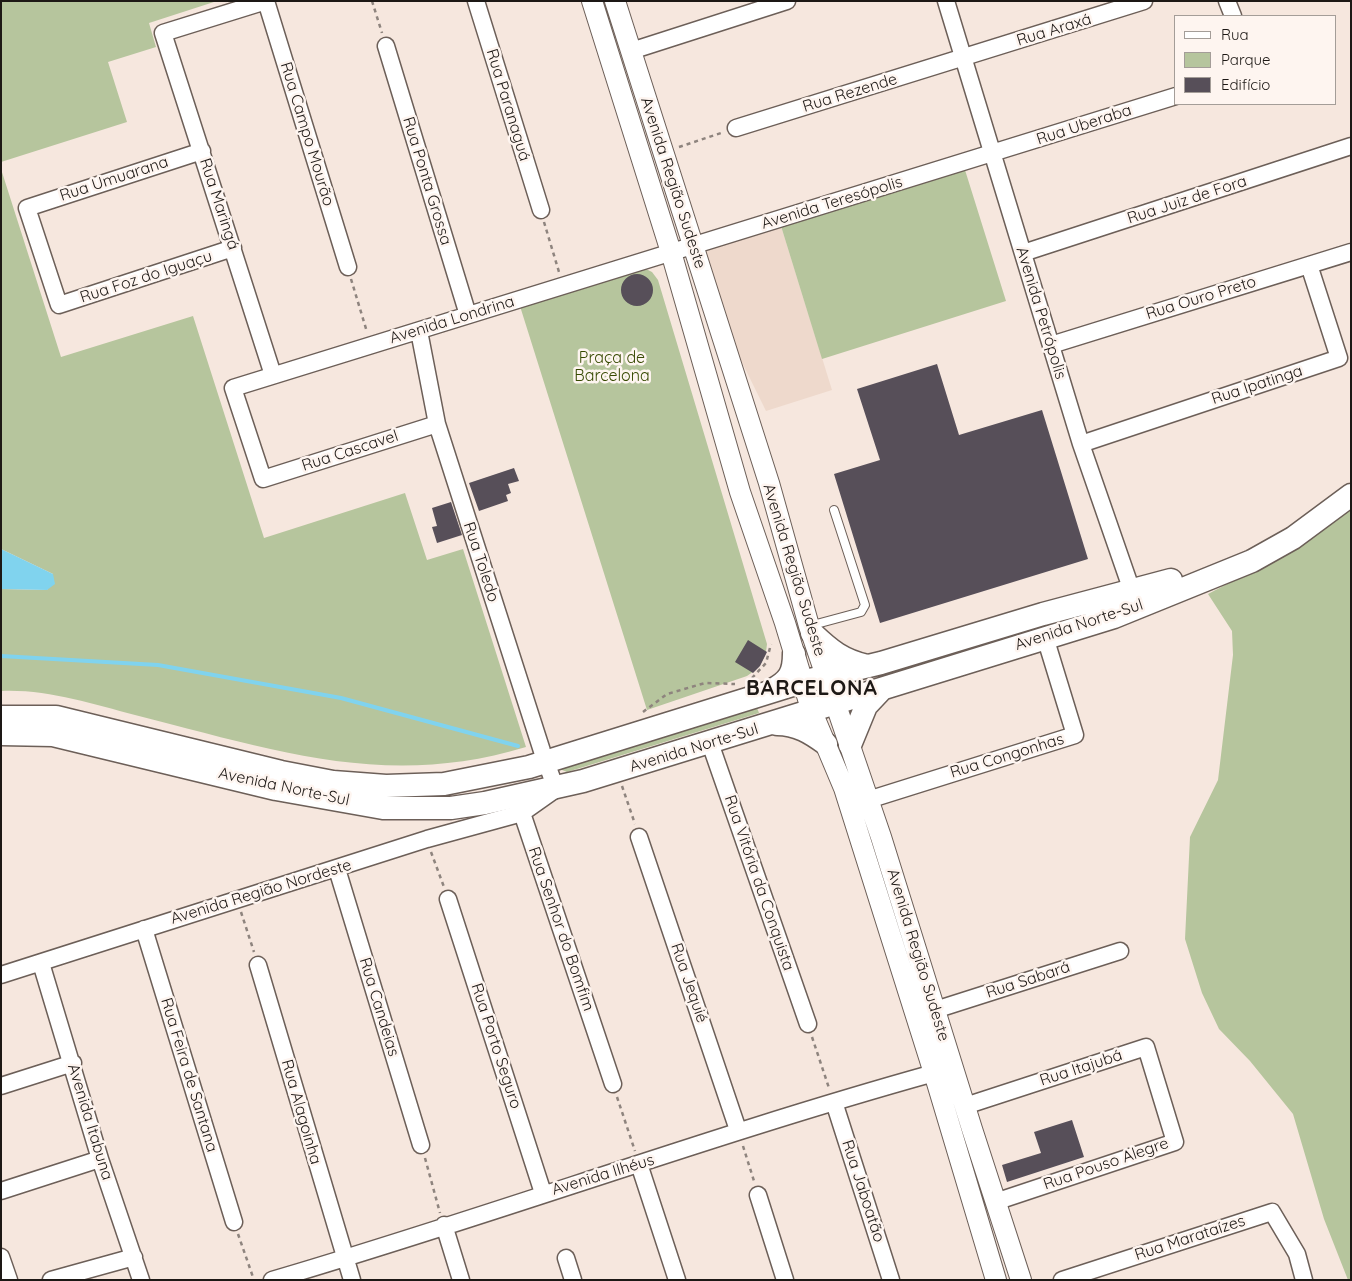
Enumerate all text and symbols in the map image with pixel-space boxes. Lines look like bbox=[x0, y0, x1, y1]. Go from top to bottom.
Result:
street label: Rua Araxá bbox=[1014, 10, 1094, 50]
legend bbox=[1174, 15, 1337, 105]
text: Rua bbox=[1221, 25, 1249, 44]
street label: Rua Paranaguá bbox=[482, 47, 534, 163]
text: Parque bbox=[1221, 50, 1271, 69]
street label: Rua Campo Mourão bbox=[276, 60, 338, 208]
street label: Rua Rezende bbox=[800, 70, 900, 116]
text: Edifício bbox=[1221, 75, 1270, 94]
street label: Avenida Região Sudeste bbox=[636, 95, 710, 271]
street label: Rua Uberaba bbox=[1034, 101, 1134, 149]
street label: Rua Ponta Grossa bbox=[398, 115, 456, 247]
street label: Rua Umuarana bbox=[57, 152, 171, 206]
street label: Rua Maringá bbox=[195, 156, 243, 252]
street label: Avenida Teresópolis bbox=[759, 172, 905, 234]
street label: Rua Juiz de Fora bbox=[1125, 172, 1249, 228]
street label: Avenida Petrópolis bbox=[1012, 244, 1070, 382]
street label: Rua Foz do Iguaçu bbox=[77, 247, 215, 307]
street label: Rua Ouro Preto bbox=[1144, 272, 1258, 324]
street label: Avenida Londrina bbox=[387, 292, 517, 348]
park label: Praça de Barcelona bbox=[574, 348, 650, 386]
street label: Rua Ipatinga bbox=[1209, 361, 1305, 409]
street label: Rua Cascavel bbox=[299, 426, 401, 476]
street label: Avenida Região Sudeste bbox=[759, 482, 829, 658]
street label: Rua Toledo bbox=[459, 520, 503, 604]
street label: Avenida Norte-Sul bbox=[1012, 595, 1146, 655]
district label: BARCELONA bbox=[745, 676, 879, 702]
street label: Avenida Norte-Sul bbox=[627, 719, 761, 777]
street label: Rua Congonhas bbox=[948, 730, 1066, 782]
street label: Avenida Norte-Sul bbox=[217, 764, 351, 810]
street label: Rua Vitória da Conquista bbox=[720, 793, 798, 973]
street label: Rua Senhor do Bomfim bbox=[524, 844, 598, 1014]
street label: Avenida Região Nordeste bbox=[168, 855, 354, 929]
street label: Avenida Região Sudeste bbox=[883, 867, 953, 1043]
street label: Rua Jequié bbox=[666, 941, 712, 1025]
street label: Rua Candeias bbox=[355, 955, 403, 1059]
street label: Rua Sabará bbox=[983, 957, 1073, 1003]
street label: Rua Porto Seguro bbox=[467, 981, 525, 1111]
street label: Rua Feira de Santana bbox=[156, 996, 222, 1154]
street label: Rua Itajubá bbox=[1037, 1046, 1125, 1090]
street label: Rua Alagoinha bbox=[277, 1057, 325, 1167]
street label: Avenida Itabuna bbox=[63, 1062, 117, 1182]
street label: Rua Pouso Alegre bbox=[1041, 1134, 1171, 1194]
street label: Rua Jaboatão bbox=[837, 1137, 889, 1245]
street label: Avenida Ilhéus bbox=[549, 1150, 657, 1200]
street label: Rua Marataízes bbox=[1132, 1211, 1248, 1265]

